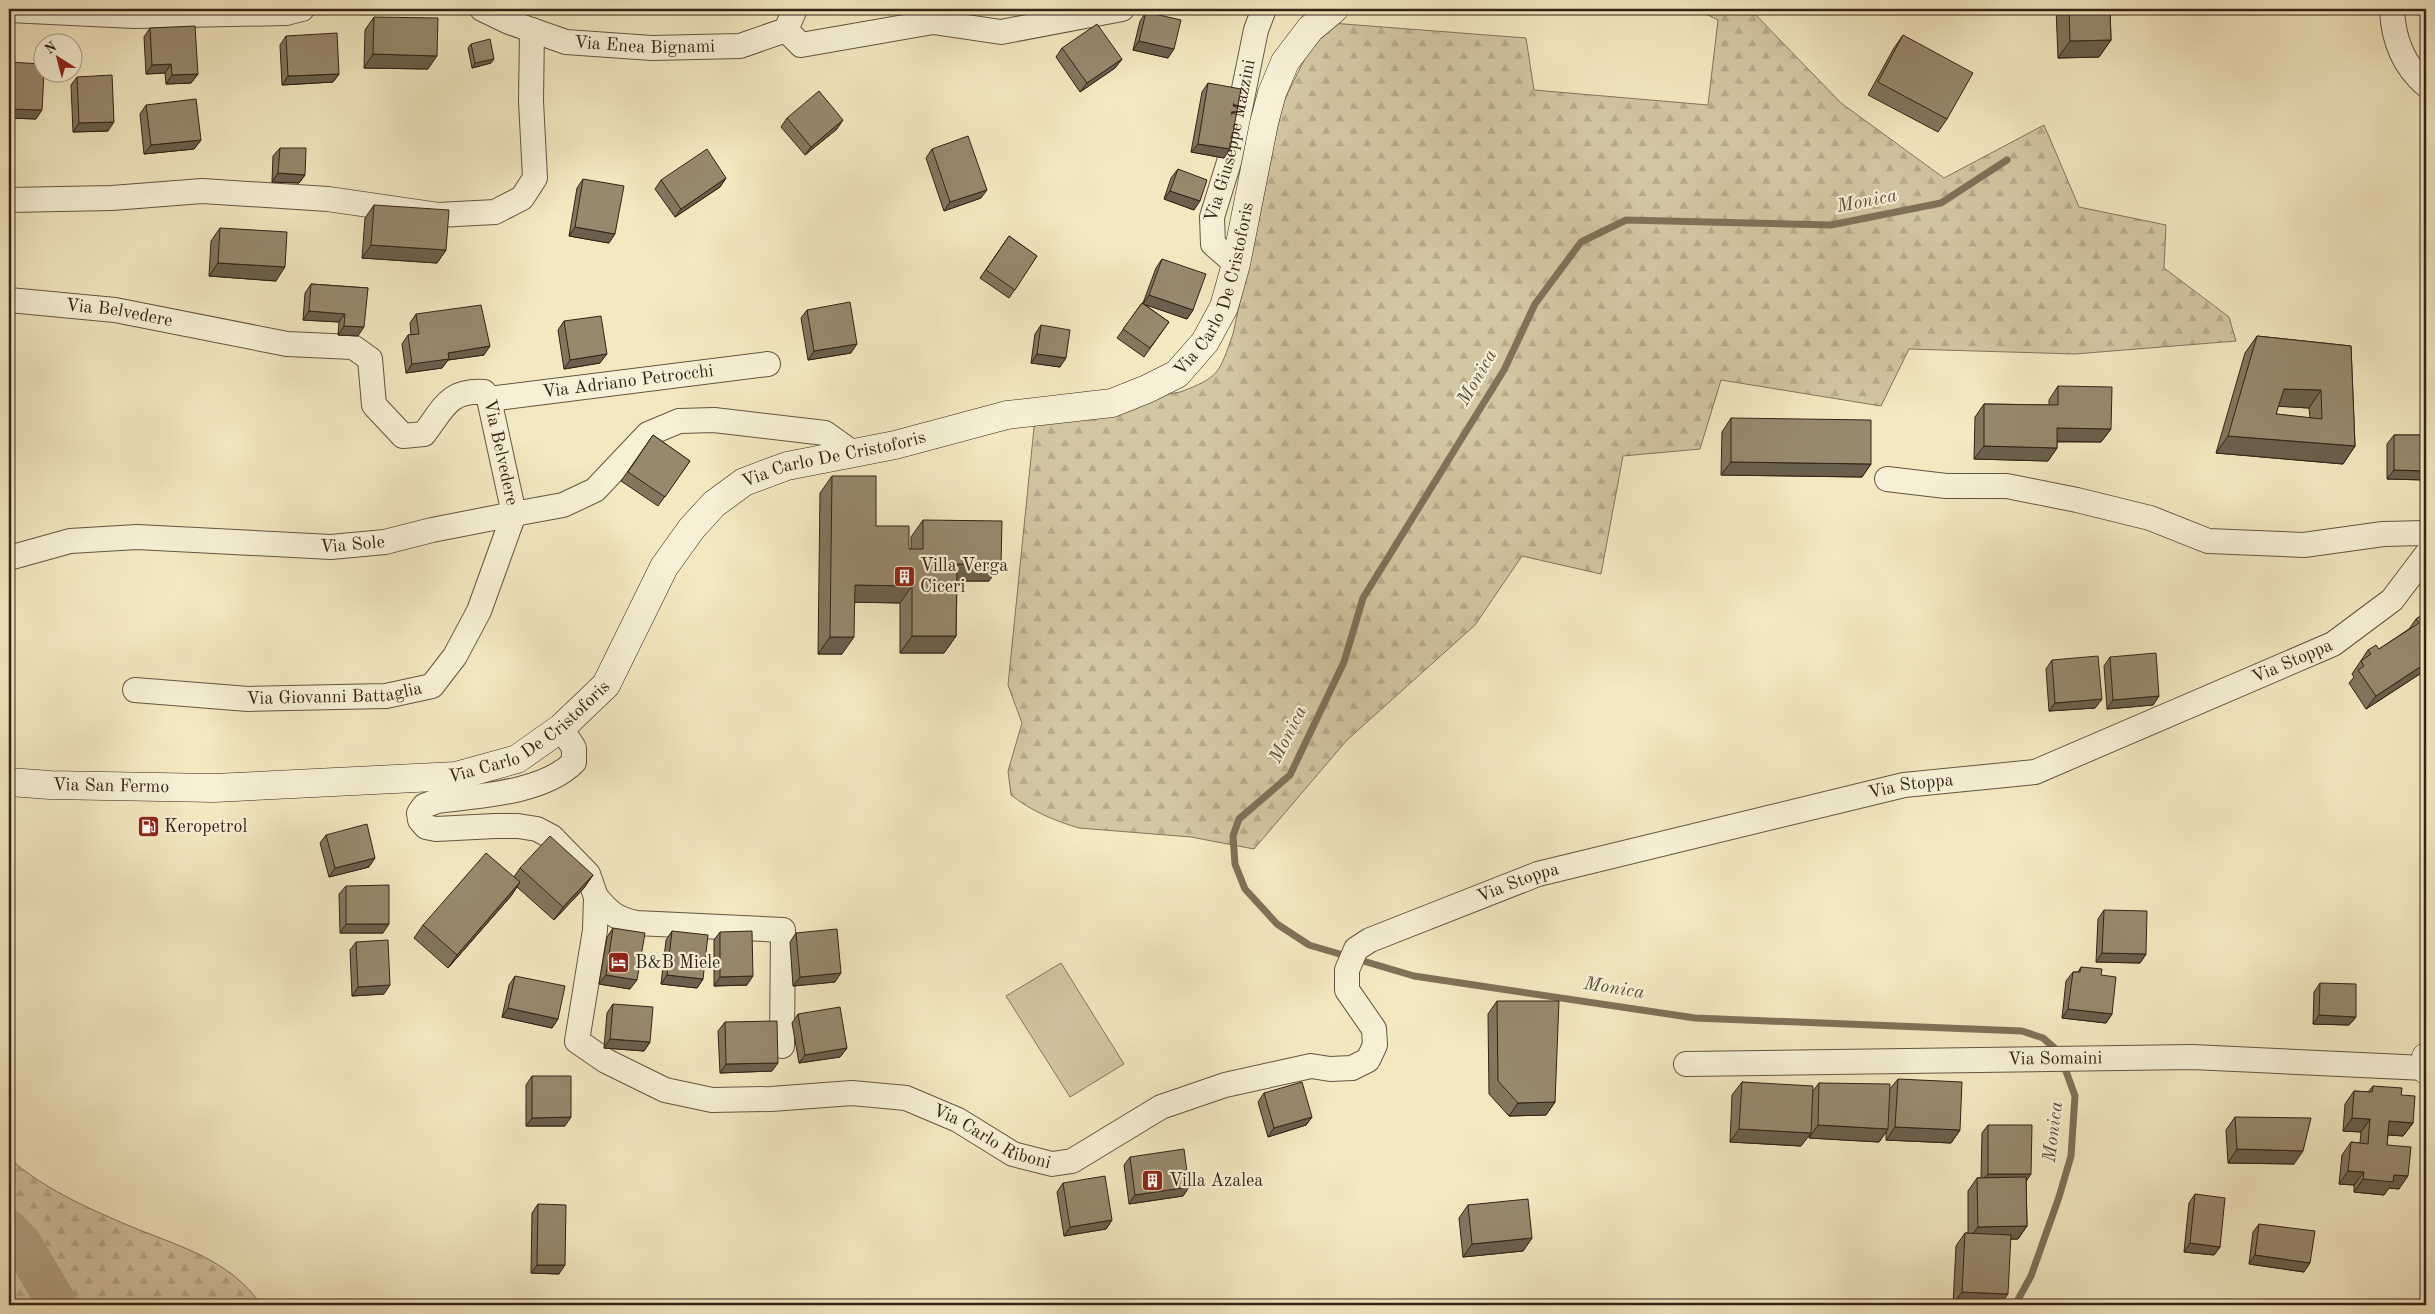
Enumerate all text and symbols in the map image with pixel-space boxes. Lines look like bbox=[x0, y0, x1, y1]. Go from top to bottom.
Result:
north arrow bbox=[32, 32, 82, 82]
street label: Via Enea Bignami bbox=[573, 34, 715, 57]
text: N bbox=[43, 39, 60, 57]
street label: Via Giuseppe Mazzini bbox=[1202, 58, 1259, 224]
water label: Monica bbox=[1834, 187, 1899, 217]
street label: Via Carlo De Cristoforis bbox=[1171, 201, 1257, 379]
street label: Via Belvedere bbox=[65, 296, 174, 330]
water label: Monica bbox=[1454, 347, 1502, 410]
street label: Via Adriano Petrocchi bbox=[541, 362, 715, 401]
street label: Via Belvedere bbox=[480, 398, 521, 507]
street label: Via Carlo De Cristoforis bbox=[739, 428, 928, 491]
street label: Via Sole bbox=[319, 533, 386, 556]
place label: Villa Verga Ciceri bbox=[920, 557, 1008, 596]
building icon: Villa Verga Ciceri bbox=[892, 564, 916, 588]
street label: Via Stoppa bbox=[2249, 636, 2335, 687]
street label: Via Carlo De Cristoforis bbox=[448, 677, 614, 785]
street label: Via Giovanni Battaglia bbox=[246, 679, 424, 708]
water label: Monica bbox=[1266, 703, 1311, 767]
street label: Via Stoppa bbox=[1867, 771, 1954, 802]
street label: Via San Fermo bbox=[52, 776, 169, 796]
fuel station icon: Keropetrol bbox=[136, 815, 160, 839]
place label: Keropetrol bbox=[164, 818, 247, 836]
street label: Via Stoppa bbox=[1475, 860, 1561, 906]
hotel icon: B&B Miele bbox=[607, 951, 631, 975]
place label: B&B Miele bbox=[635, 954, 720, 972]
water label: Monica bbox=[1581, 975, 1646, 1003]
street label: Via Somaini bbox=[2007, 1049, 2103, 1069]
water label: Monica bbox=[2041, 1100, 2067, 1165]
street label: Via Carlo Riboni bbox=[930, 1101, 1053, 1172]
building icon: Villa Azalea bbox=[1141, 1169, 1165, 1193]
place label: Villa Azalea bbox=[1169, 1172, 1263, 1190]

